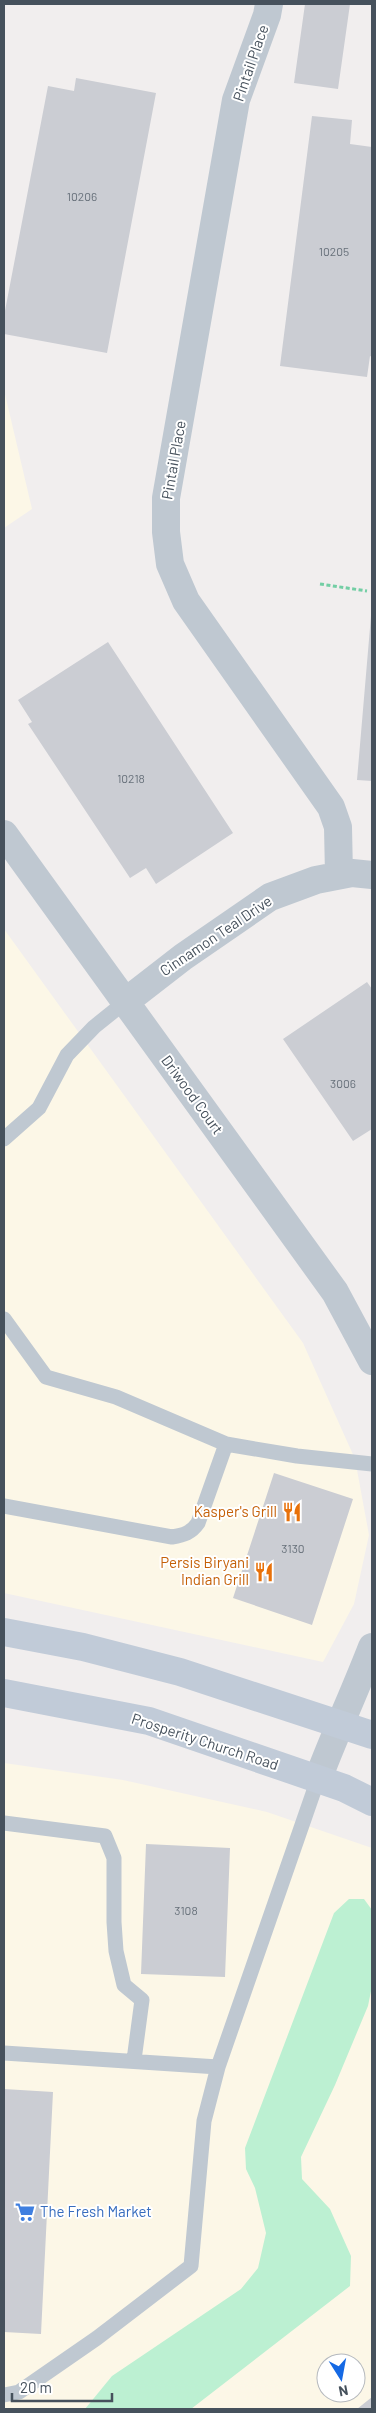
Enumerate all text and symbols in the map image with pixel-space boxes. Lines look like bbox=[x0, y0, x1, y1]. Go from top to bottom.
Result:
street label: Pintail Place bbox=[229, 22, 272, 103]
house number: 10206 bbox=[67, 189, 97, 203]
house number: 10205 bbox=[319, 244, 349, 258]
street label: Pintail Place bbox=[157, 419, 189, 501]
house number: 10218 bbox=[117, 771, 145, 785]
street label: Cinnamon Teal Drive bbox=[156, 891, 275, 979]
street label: Driwood Court bbox=[158, 1051, 227, 1137]
house number: 3006 bbox=[330, 1076, 356, 1090]
restaurant icon: Kasper's Grill bbox=[281, 1501, 303, 1523]
place label: Kasper's Grill bbox=[194, 1502, 277, 1520]
house number: 3130 bbox=[281, 1541, 305, 1555]
place label: Persis Biryani Indian Grill bbox=[160, 1553, 249, 1588]
restaurant icon: Persis Biryani Indian Grill bbox=[253, 1561, 275, 1583]
street label: Prosperity Church Road bbox=[130, 1709, 281, 1773]
house number: 3108 bbox=[174, 1903, 198, 1917]
supermarket icon: The Fresh Market bbox=[14, 2201, 36, 2223]
place label: The Fresh Market bbox=[40, 2202, 152, 2220]
north arrow bbox=[316, 2353, 366, 2403]
scale bar bbox=[12, 2370, 112, 2402]
text: 20 m bbox=[20, 2378, 52, 2396]
text: N bbox=[337, 2382, 350, 2400]

